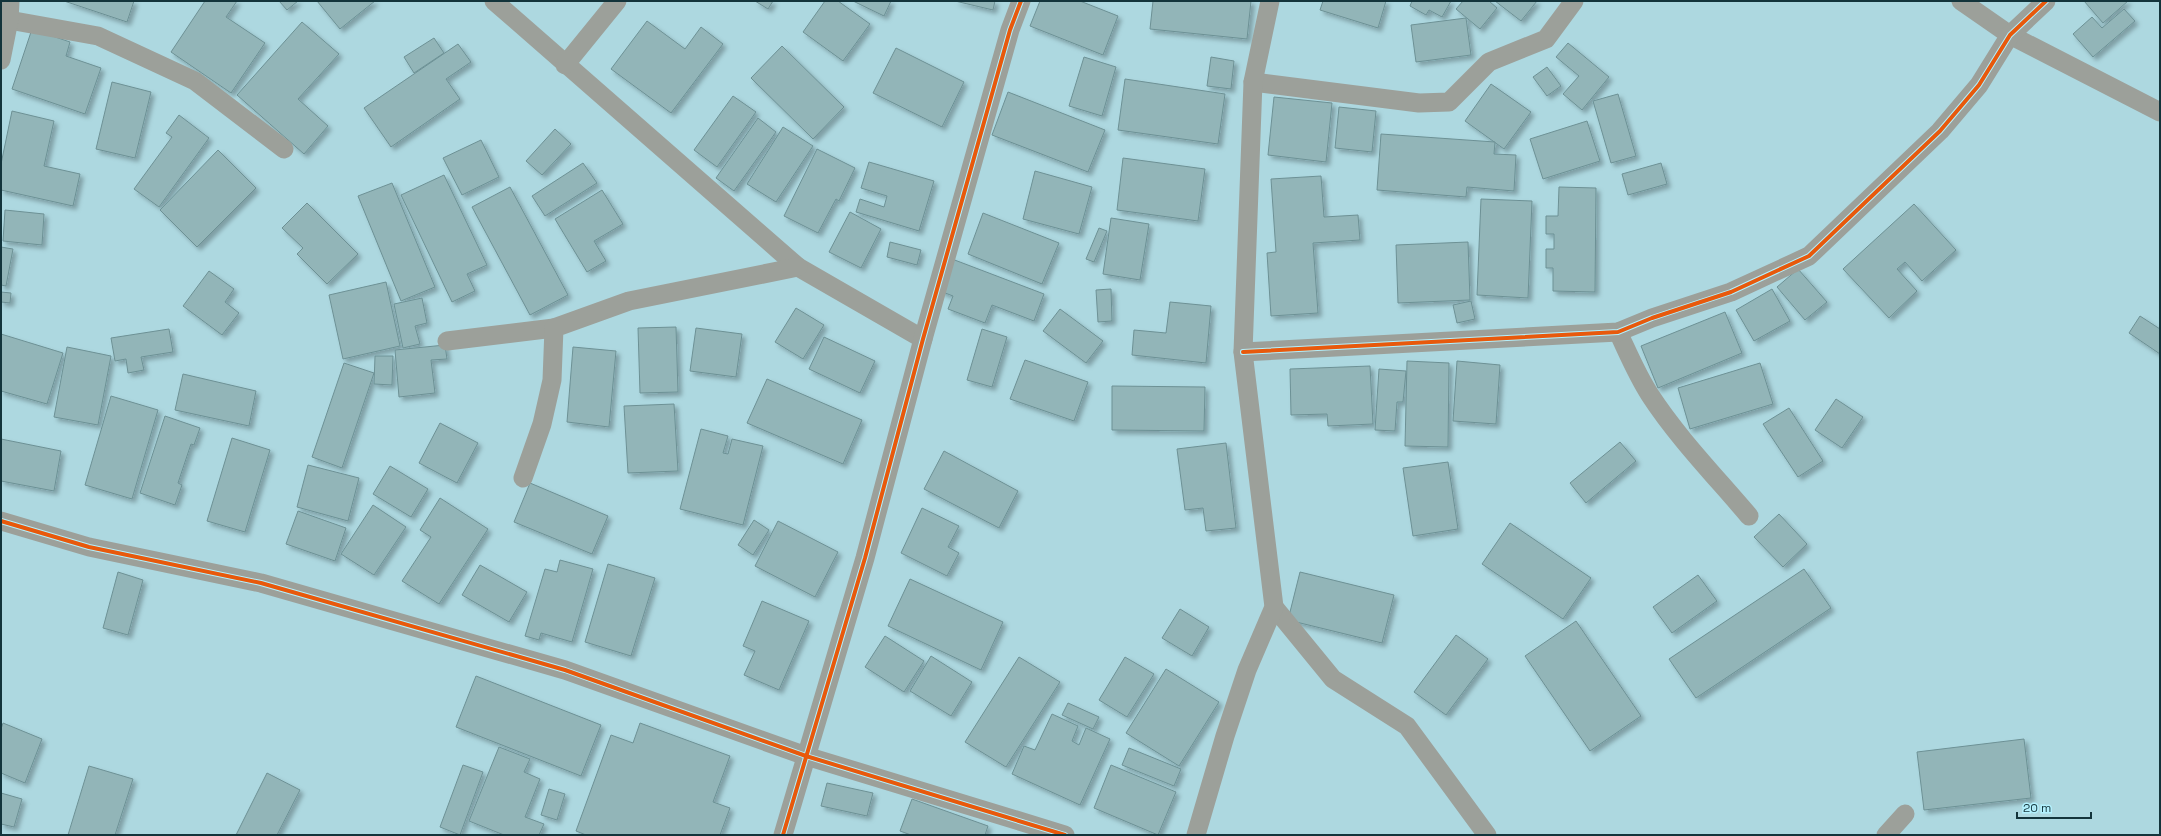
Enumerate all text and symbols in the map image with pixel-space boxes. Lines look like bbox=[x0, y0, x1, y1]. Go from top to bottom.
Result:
scale bar bbox=[2017, 794, 2091, 820]
text: 20 m bbox=[2023, 800, 2051, 816]

